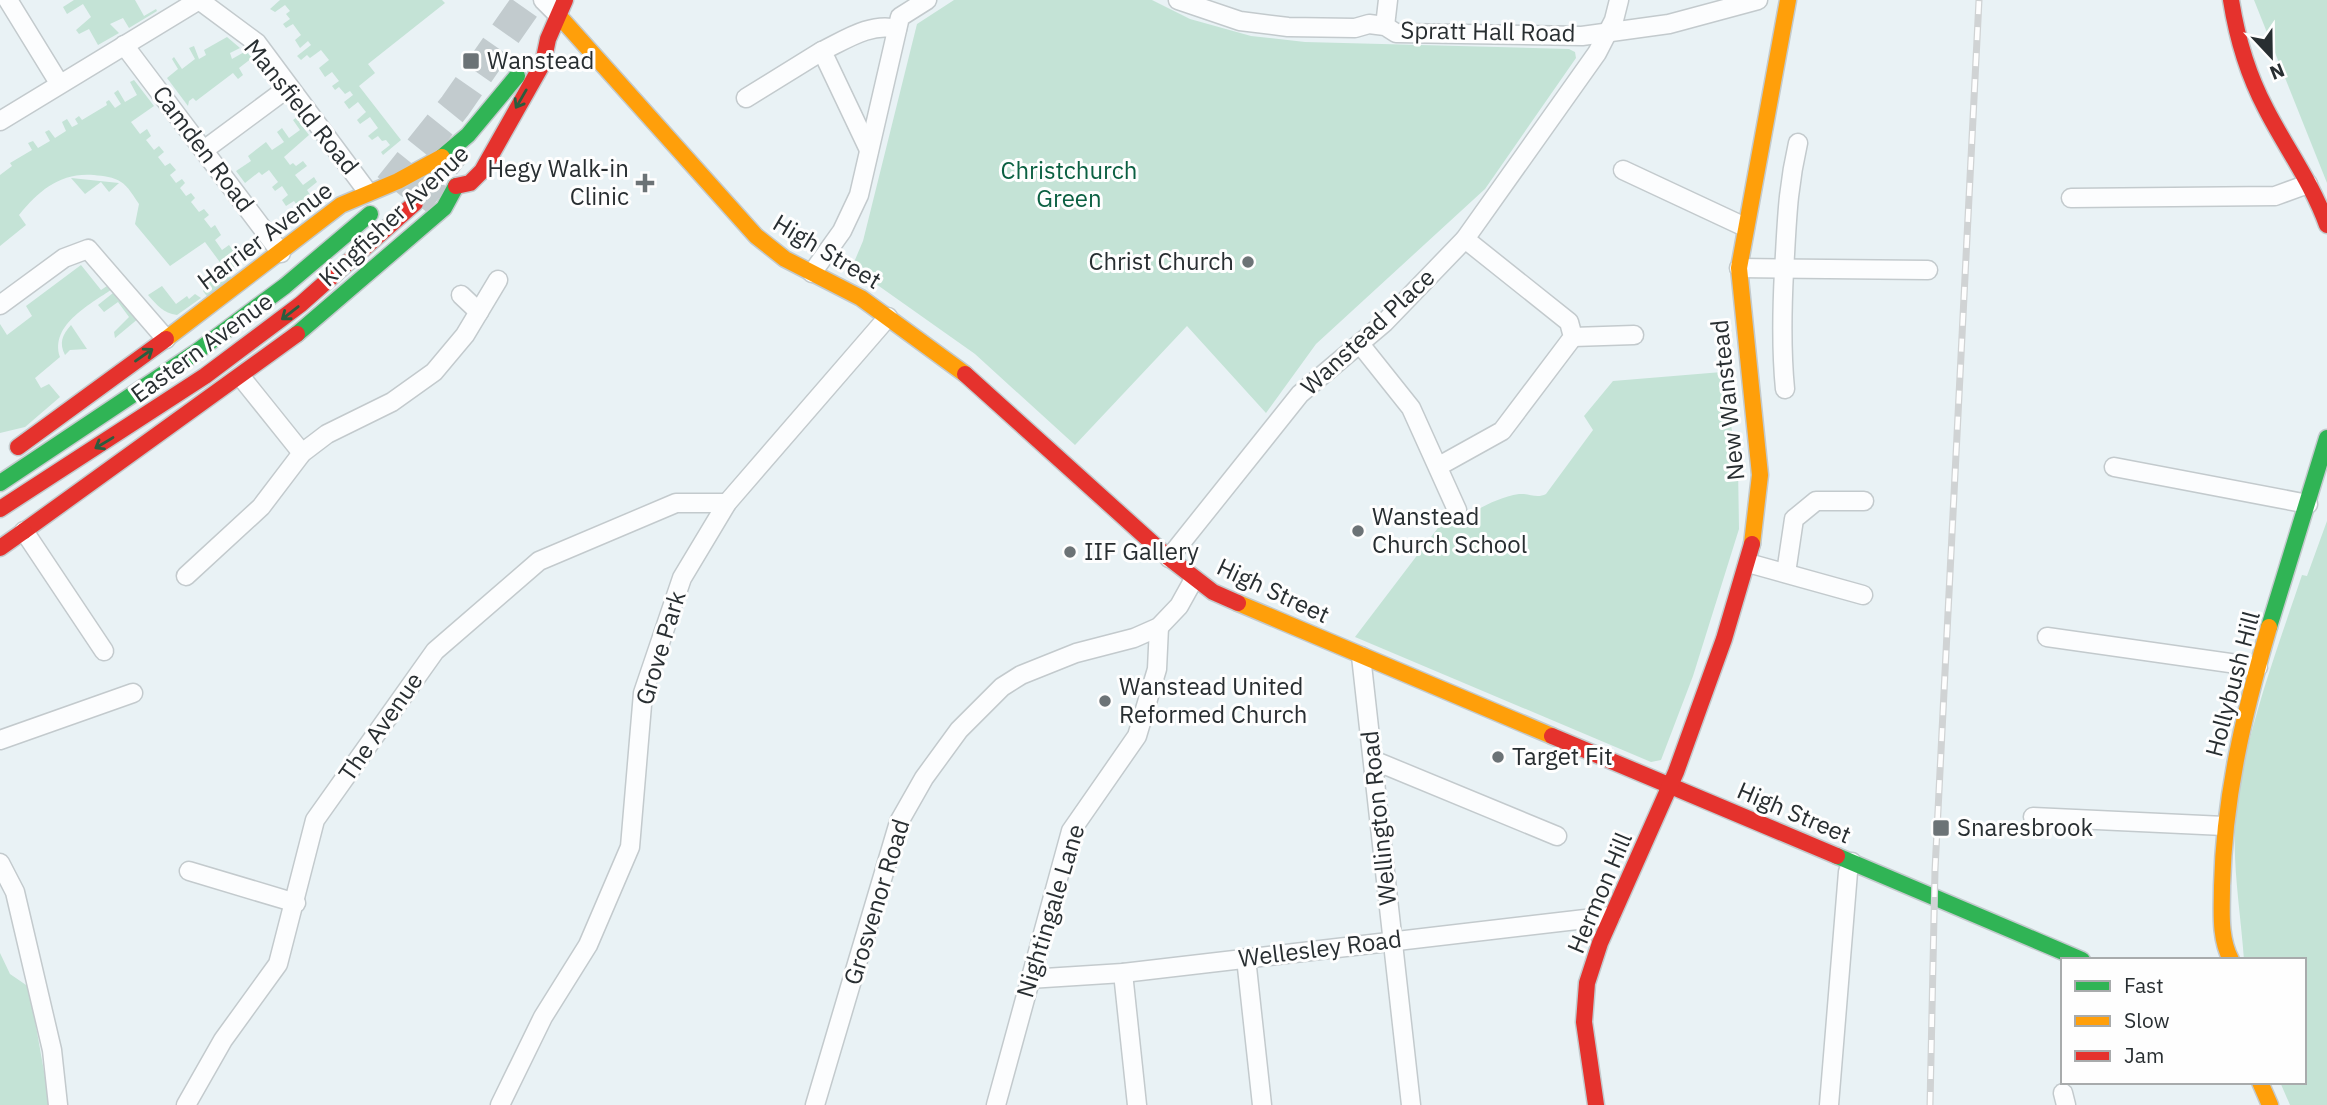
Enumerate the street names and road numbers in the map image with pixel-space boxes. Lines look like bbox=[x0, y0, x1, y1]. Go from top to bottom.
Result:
street label: Spratt Hall Road bbox=[1400, 13, 1576, 49]
street label: Mansfield Road bbox=[237, 32, 366, 181]
street label: Camden Road bbox=[146, 79, 262, 218]
street label: Kingfisher Avenue bbox=[311, 137, 475, 293]
street label: Harrier Avenue bbox=[190, 174, 338, 296]
street label: High Street bbox=[768, 206, 888, 296]
street label: Wanstead Place bbox=[1294, 261, 1441, 402]
street label: Eastern Avenue bbox=[124, 285, 279, 410]
street label: New Wanstead bbox=[1703, 318, 1751, 482]
street label: High Street bbox=[1212, 550, 1335, 630]
street label: Grove Park bbox=[628, 586, 693, 709]
street label: Hollybush Hill bbox=[2197, 607, 2267, 760]
street label: The Avenue bbox=[331, 666, 430, 787]
street label: Wellington Road bbox=[1353, 729, 1403, 907]
street label: High Street bbox=[1733, 774, 1856, 850]
street label: Grosvenor Road bbox=[836, 815, 916, 988]
street label: Nightingale Lane bbox=[1008, 820, 1092, 1001]
street label: Hermon Hill bbox=[1559, 827, 1639, 958]
street label: Wellesley Road bbox=[1236, 922, 1403, 974]

